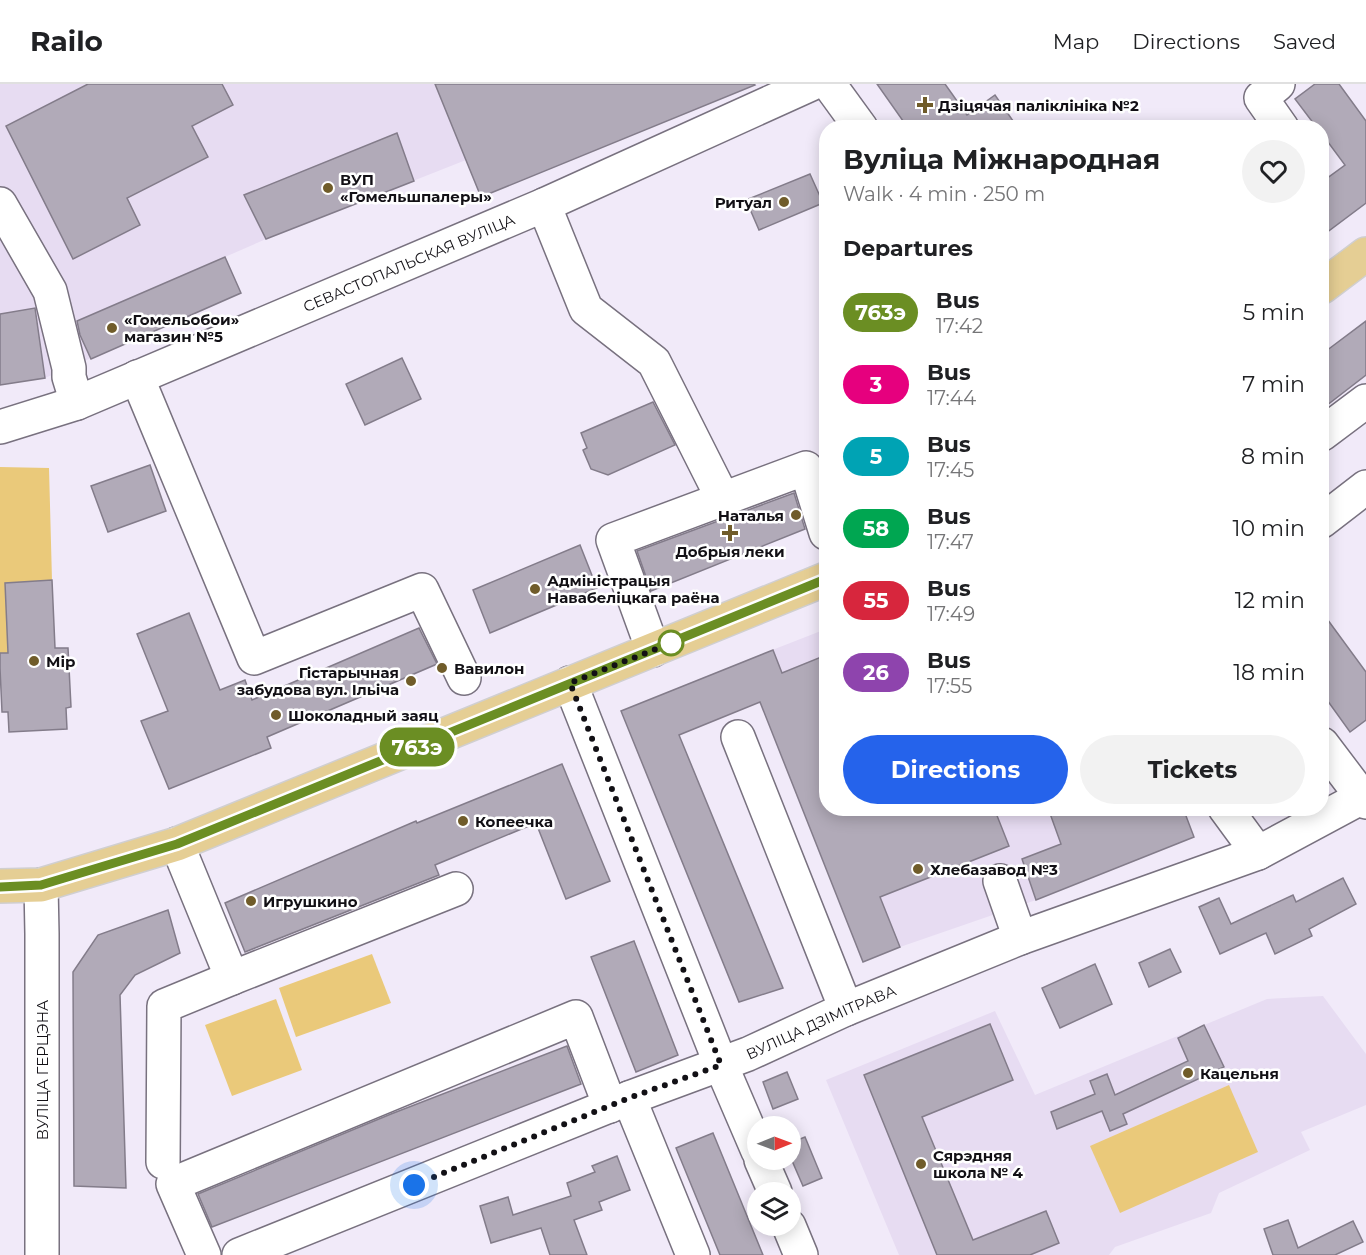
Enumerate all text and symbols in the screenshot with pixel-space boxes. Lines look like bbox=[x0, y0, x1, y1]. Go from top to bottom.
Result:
text: Railo bbox=[30, 24, 103, 58]
text: Map bbox=[1053, 29, 1099, 54]
text: Directions bbox=[1132, 29, 1240, 54]
text: Saved bbox=[1273, 29, 1336, 54]
marker: Дзіцячая паліклініка №2 bbox=[916, 96, 934, 114]
place label: Дзіцячая паліклініка №2 bbox=[938, 96, 1139, 115]
button: heart bbox=[1242, 140, 1305, 203]
text: Вуліца Міжнародная bbox=[843, 142, 1160, 176]
place label: ВУП «Гомельшпалеры» bbox=[340, 170, 492, 206]
marker: ВУП «Гомельшпалеры» bbox=[321, 181, 335, 195]
text: Walk · 4 min · 250 m bbox=[843, 182, 1045, 206]
place label: Ритуал bbox=[715, 193, 772, 212]
marker: Ритуал bbox=[777, 195, 791, 209]
street label: СЕВАСТОПАЛЬСКАЯ ВУЛІЦА bbox=[300, 209, 518, 316]
text: Departures bbox=[843, 235, 973, 262]
text: Bus bbox=[936, 287, 979, 314]
text: 5 min bbox=[1243, 299, 1305, 326]
text: 763э bbox=[855, 300, 906, 325]
place label: «Гомельобои» магазин №5 bbox=[124, 310, 239, 346]
text: 17:42 bbox=[936, 314, 983, 338]
marker: «Гомельобои» магазин №5 bbox=[105, 321, 119, 335]
text: Bus bbox=[927, 359, 971, 386]
text: 7 min bbox=[1242, 371, 1305, 398]
text: 3 bbox=[870, 372, 882, 397]
text: 17:44 bbox=[927, 386, 976, 410]
text: Bus bbox=[927, 431, 971, 458]
text: 8 min bbox=[1241, 443, 1305, 470]
text: 5 bbox=[870, 444, 882, 469]
text: 17:45 bbox=[927, 458, 974, 482]
text: Bus bbox=[927, 503, 971, 530]
place label: Наталья bbox=[718, 506, 784, 525]
marker: Наталья bbox=[789, 508, 803, 522]
text: 10 min bbox=[1233, 515, 1305, 542]
text: 58 bbox=[863, 516, 889, 541]
marker: Добрыя леки bbox=[723, 526, 737, 540]
text: 17:47 bbox=[927, 530, 974, 554]
place label: Добрыя леки bbox=[675, 542, 785, 561]
place label: Адміністрацыя Навабеліцкага раёна bbox=[547, 571, 720, 607]
text: Bus bbox=[927, 575, 971, 602]
marker: Адміністрацыя Навабеліцкага раёна bbox=[528, 582, 542, 596]
text: 12 min bbox=[1235, 587, 1305, 614]
text: 55 bbox=[864, 588, 888, 613]
text: 17:49 bbox=[927, 602, 975, 626]
unlabelled marker bbox=[658, 630, 684, 656]
text: Bus bbox=[927, 647, 971, 674]
place label: Мір bbox=[46, 652, 75, 671]
marker: Мір bbox=[27, 654, 41, 668]
place label: Вавилон bbox=[454, 659, 524, 678]
text: 18 min bbox=[1233, 659, 1305, 686]
text: 26 bbox=[863, 660, 889, 685]
marker: Вавилон bbox=[435, 661, 449, 675]
place label: Гістарычная забудова вул. Ільіча bbox=[237, 663, 399, 699]
marker: Гістарычная забудова вул. Ільіча bbox=[404, 674, 418, 688]
text: 17:55 bbox=[927, 674, 972, 698]
place label: Шоколадный заяц bbox=[288, 706, 439, 725]
marker: Шоколадный заяц bbox=[269, 708, 283, 722]
line badge: 763э bbox=[375, 728, 459, 766]
text: 763э bbox=[392, 735, 442, 760]
button: Directions bbox=[843, 735, 1068, 804]
button: Tickets bbox=[1080, 735, 1305, 804]
place label: Копеечка bbox=[475, 812, 553, 831]
marker: Копеечка bbox=[456, 814, 470, 828]
place label: Хлебазавод №3 bbox=[930, 860, 1058, 879]
marker: Хлебазавод №3 bbox=[911, 862, 925, 876]
place label: Игрушкино bbox=[263, 892, 358, 911]
marker: Игрушкино bbox=[244, 894, 258, 908]
street label: ВУЛІЦА ДЗІМІТРАВА bbox=[743, 980, 899, 1063]
street label: ВУЛІЦА ГЕРЦЭНА bbox=[33, 1000, 52, 1140]
place label: Кацельня bbox=[1200, 1064, 1279, 1083]
marker: Кацельня bbox=[1181, 1066, 1195, 1080]
north arrow bbox=[747, 1116, 801, 1170]
map controls bbox=[747, 1116, 801, 1236]
place label: Сярэдняя школа № 4 bbox=[933, 1146, 1023, 1182]
marker: Сярэдняя школа № 4 bbox=[914, 1157, 928, 1171]
your location bbox=[399, 1170, 429, 1200]
button: layers bbox=[747, 1182, 801, 1236]

